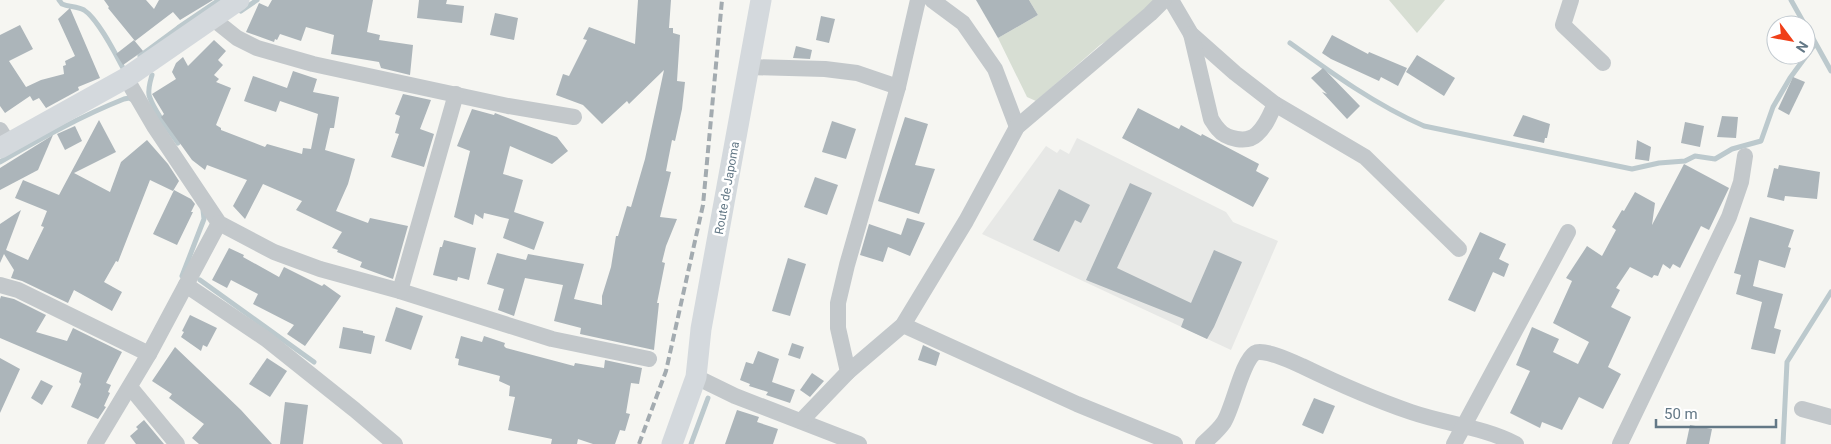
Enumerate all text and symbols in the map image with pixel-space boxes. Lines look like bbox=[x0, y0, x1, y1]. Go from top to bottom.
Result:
north arrow bbox=[1766, 15, 1816, 65]
text: N bbox=[1793, 38, 1811, 55]
street label: Route de Japoma bbox=[712, 140, 742, 236]
scale bar bbox=[1656, 396, 1776, 428]
text: 50 m bbox=[1664, 405, 1698, 423]

